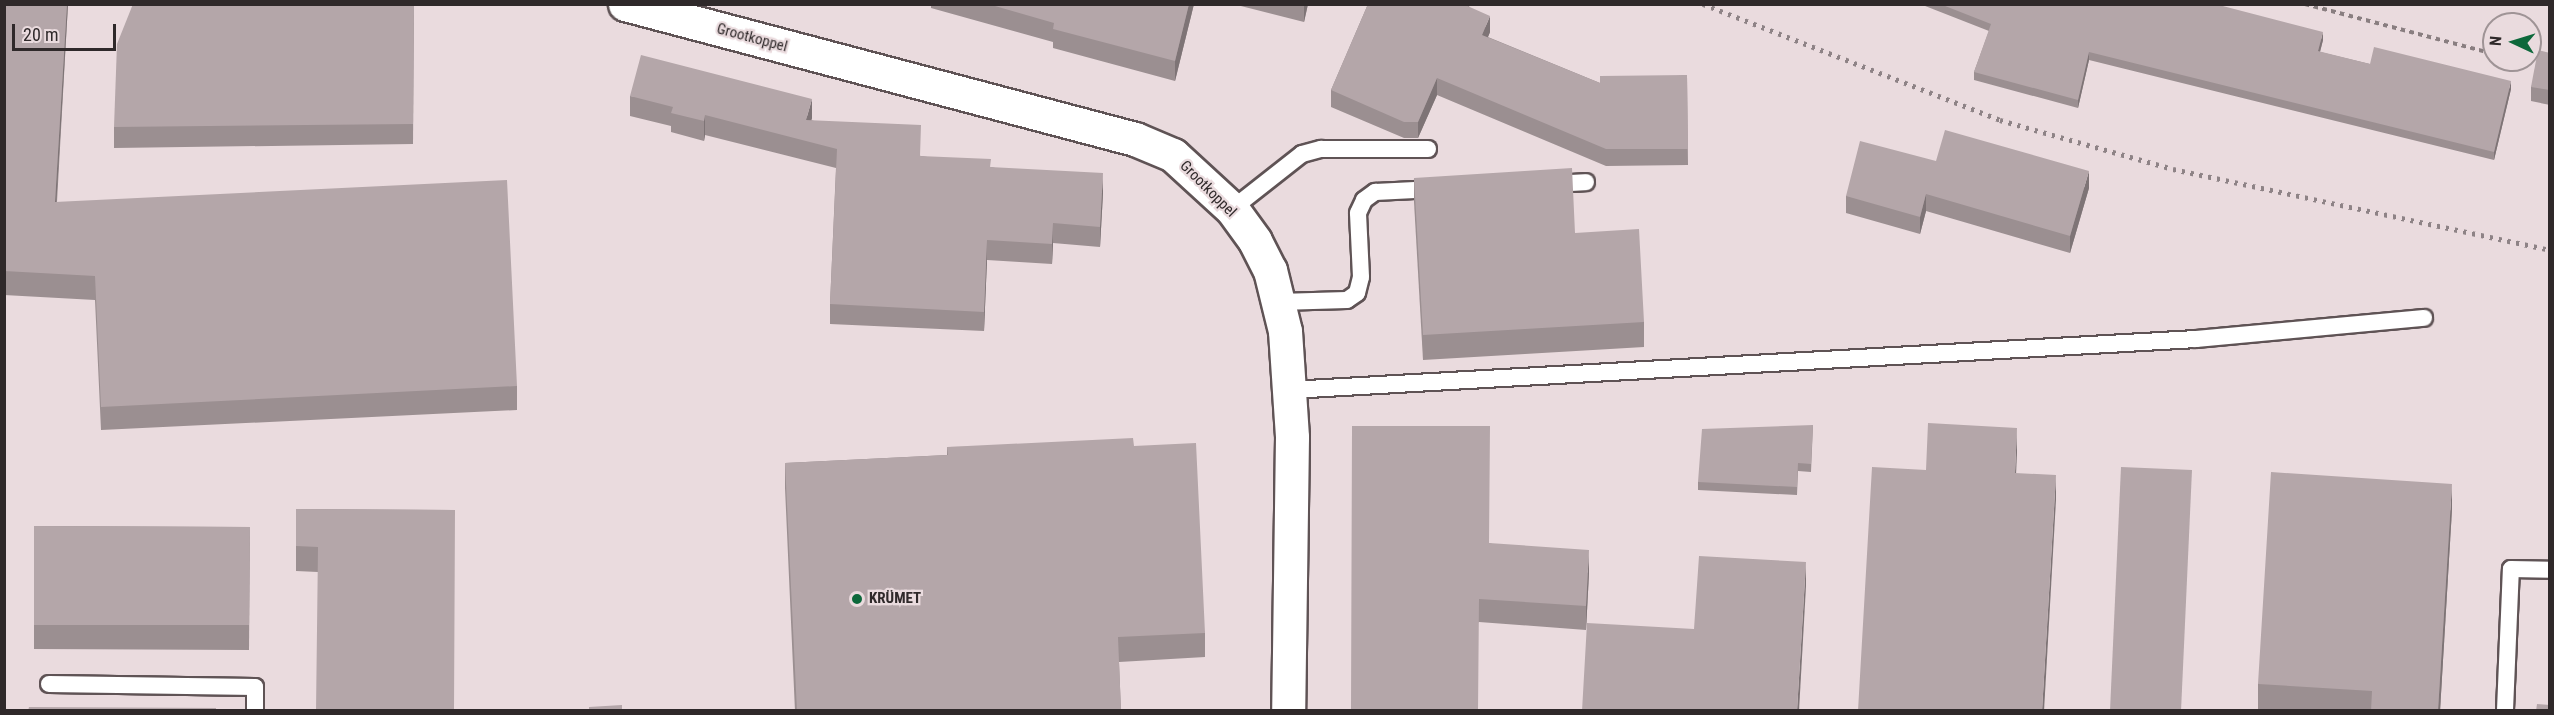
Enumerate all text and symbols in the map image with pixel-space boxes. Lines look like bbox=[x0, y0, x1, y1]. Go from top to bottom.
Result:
scale bar bbox=[15, 12, 118, 50]
north arrow bbox=[2482, 12, 2542, 72]
street label: Grootkoppel bbox=[715, 20, 789, 56]
text: 20 m bbox=[23, 24, 58, 45]
text: N bbox=[2486, 35, 2505, 46]
street label: Grootkoppel bbox=[1176, 157, 1240, 221]
place label: KRÜMET bbox=[869, 590, 921, 608]
marker: KRÜMET bbox=[850, 592, 864, 606]

